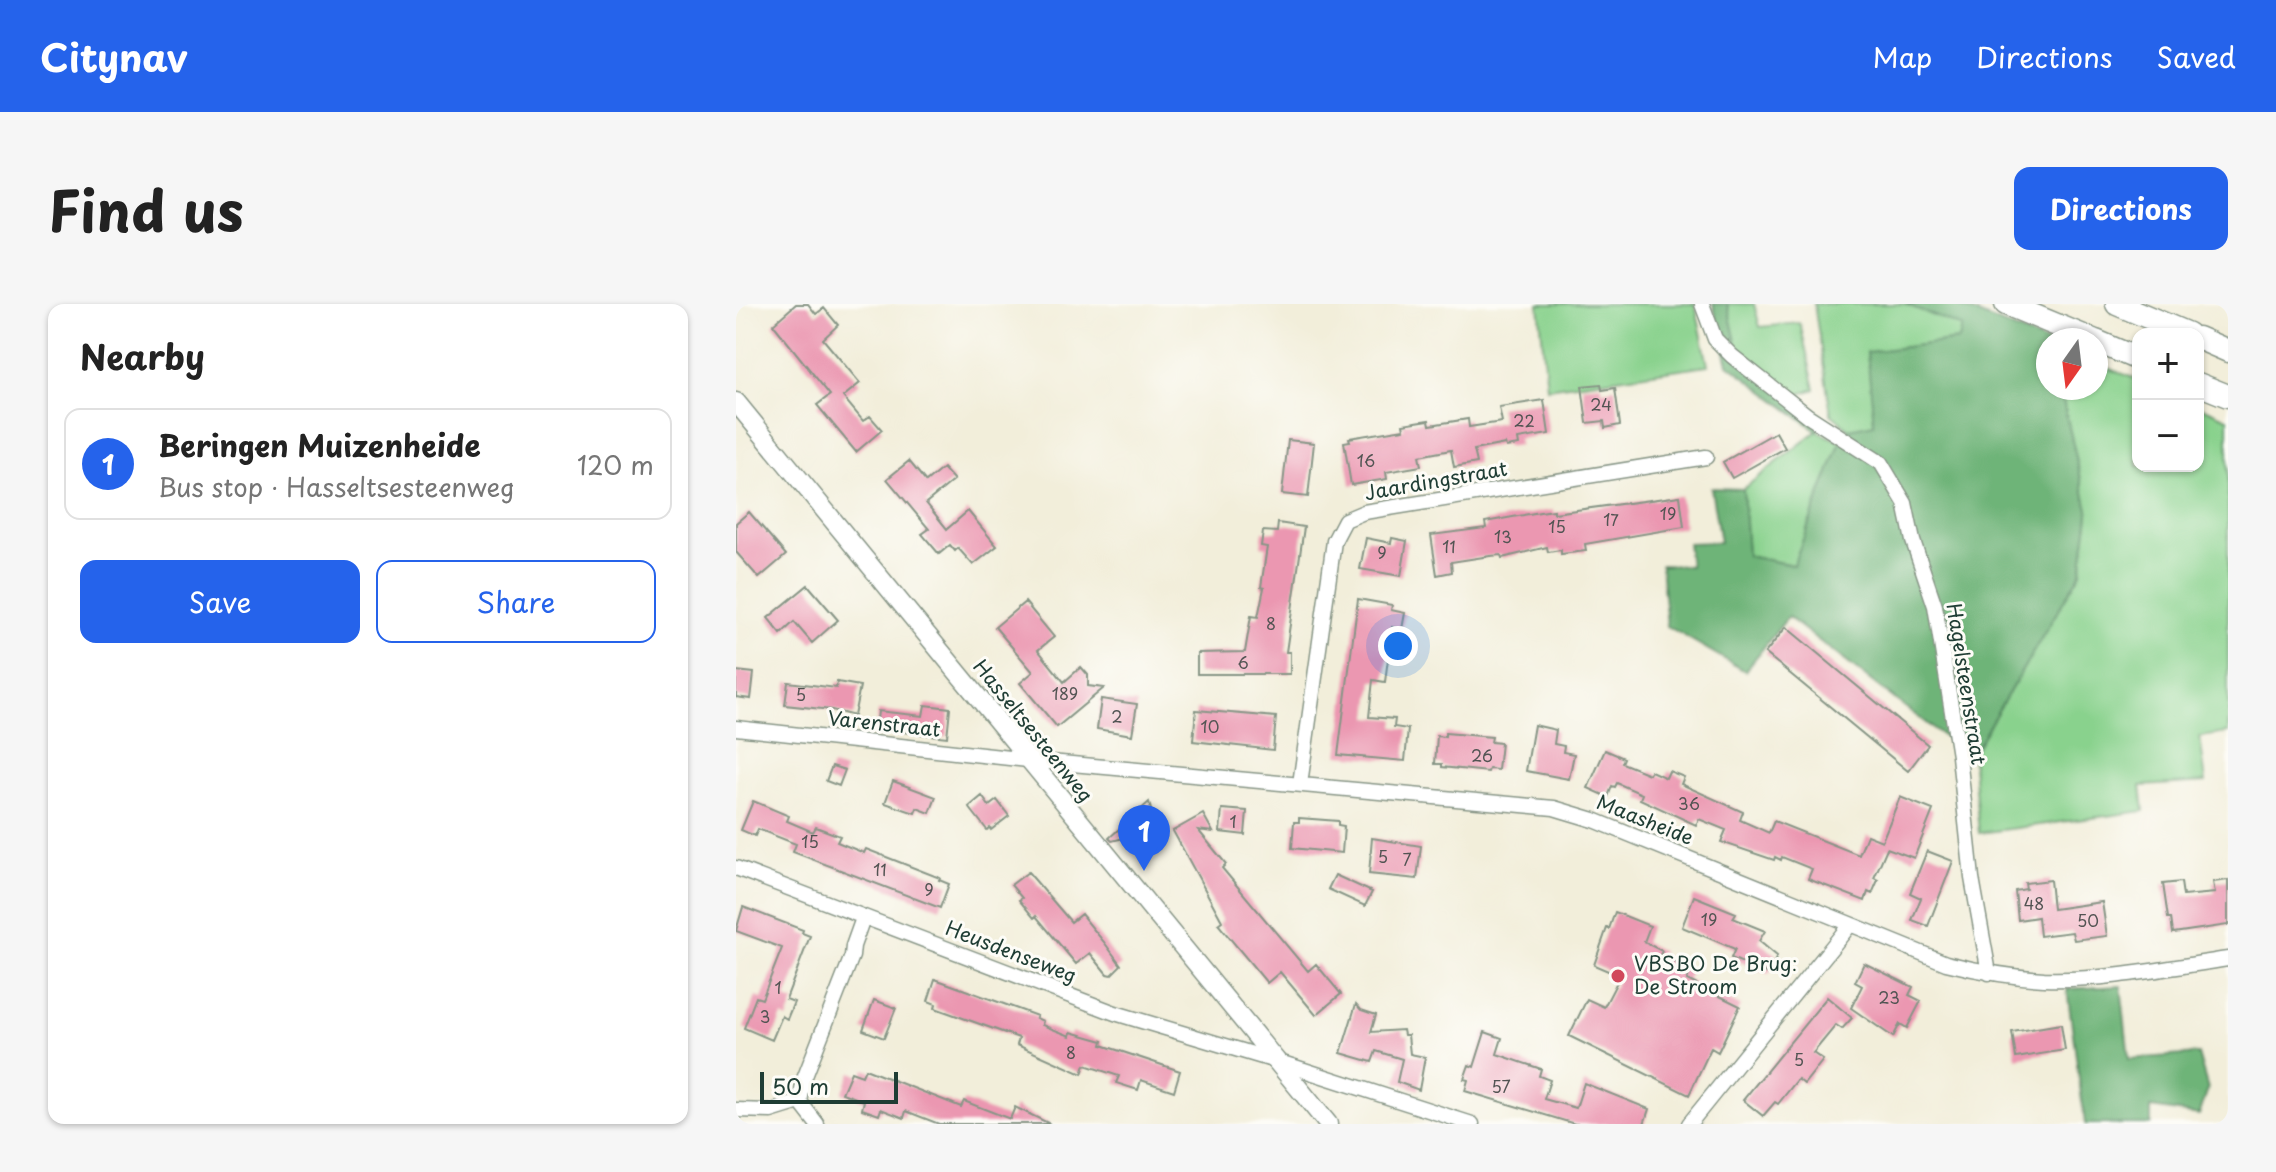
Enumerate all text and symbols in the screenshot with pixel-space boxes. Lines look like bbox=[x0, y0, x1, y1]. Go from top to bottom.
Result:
text: Citynav bbox=[40, 28, 188, 85]
text: Map bbox=[1873, 35, 1932, 78]
text: Directions bbox=[1976, 35, 2113, 78]
text: Saved bbox=[2157, 35, 2236, 78]
text: Find us bbox=[48, 166, 244, 251]
button: Directions bbox=[2014, 167, 2228, 250]
north arrow bbox=[2036, 328, 2108, 400]
map controls bbox=[2132, 328, 2204, 472]
button: + bbox=[2132, 328, 2204, 400]
text: Nearby bbox=[80, 330, 205, 382]
house number: 24 bbox=[1590, 392, 1612, 416]
button: − bbox=[2132, 400, 2204, 472]
house number: 22 bbox=[1513, 408, 1535, 432]
text: Beringen Muizenheide bbox=[158, 422, 481, 467]
text: 1 bbox=[102, 445, 114, 484]
text: 120 m bbox=[577, 445, 654, 484]
house number: 16 bbox=[1357, 448, 1375, 472]
street label: Jaardingstraat bbox=[1362, 453, 1510, 507]
text: Bus stop · Hasseltsesteenweg bbox=[158, 467, 515, 506]
house number: 19 bbox=[1660, 501, 1676, 525]
house number: 17 bbox=[1603, 507, 1619, 531]
house number: 15 bbox=[1548, 514, 1566, 538]
house number: 13 bbox=[1494, 524, 1512, 548]
house number: 11 bbox=[1442, 534, 1456, 558]
house number: 9 bbox=[1377, 540, 1387, 564]
button: Save bbox=[80, 560, 360, 643]
button: Share bbox=[376, 560, 656, 643]
street label: Hagelsteenstraat bbox=[1939, 601, 1995, 767]
house number: 8 bbox=[1266, 611, 1276, 635]
your location bbox=[1378, 626, 1418, 666]
house number: 6 bbox=[1237, 650, 1249, 674]
street label: Hasseltsesteenweg bbox=[967, 652, 1101, 808]
house number: 189 bbox=[1052, 681, 1078, 705]
house number: 5 bbox=[796, 682, 806, 706]
street label: Varenstraat bbox=[826, 702, 942, 744]
house number: 2 bbox=[1111, 704, 1123, 728]
house number: 10 bbox=[1201, 714, 1219, 738]
house number: 26 bbox=[1471, 743, 1493, 767]
street label: Maasheide bbox=[1592, 786, 1698, 852]
house number: 36 bbox=[1678, 791, 1700, 815]
pin: 1 bbox=[1118, 805, 1170, 871]
house number: 1 bbox=[1229, 809, 1237, 833]
house number: 15 bbox=[801, 829, 819, 853]
house number: 5 bbox=[1378, 844, 1388, 868]
house number: 7 bbox=[1402, 847, 1412, 871]
house number: 11 bbox=[873, 857, 887, 881]
house number: 9 bbox=[924, 877, 934, 901]
house number: 48 bbox=[2024, 891, 2044, 915]
house number: 19 bbox=[1701, 907, 1717, 931]
house number: 50 bbox=[2077, 908, 2099, 932]
street label: Heusdenseweg bbox=[941, 912, 1081, 990]
place label: VBSBO De Brug: De Stroom bbox=[1634, 948, 1797, 1001]
marker: VBSBO De Brug: De Stroom bbox=[1609, 967, 1627, 985]
house number: 1 bbox=[774, 975, 782, 999]
house number: 23 bbox=[1878, 985, 1900, 1009]
house number: 3 bbox=[760, 1004, 770, 1028]
house number: 8 bbox=[1066, 1040, 1076, 1064]
house number: 5 bbox=[1794, 1047, 1804, 1071]
scale bar bbox=[760, 1068, 898, 1104]
text: 50 m bbox=[772, 1069, 829, 1102]
house number: 57 bbox=[1491, 1074, 1511, 1098]

